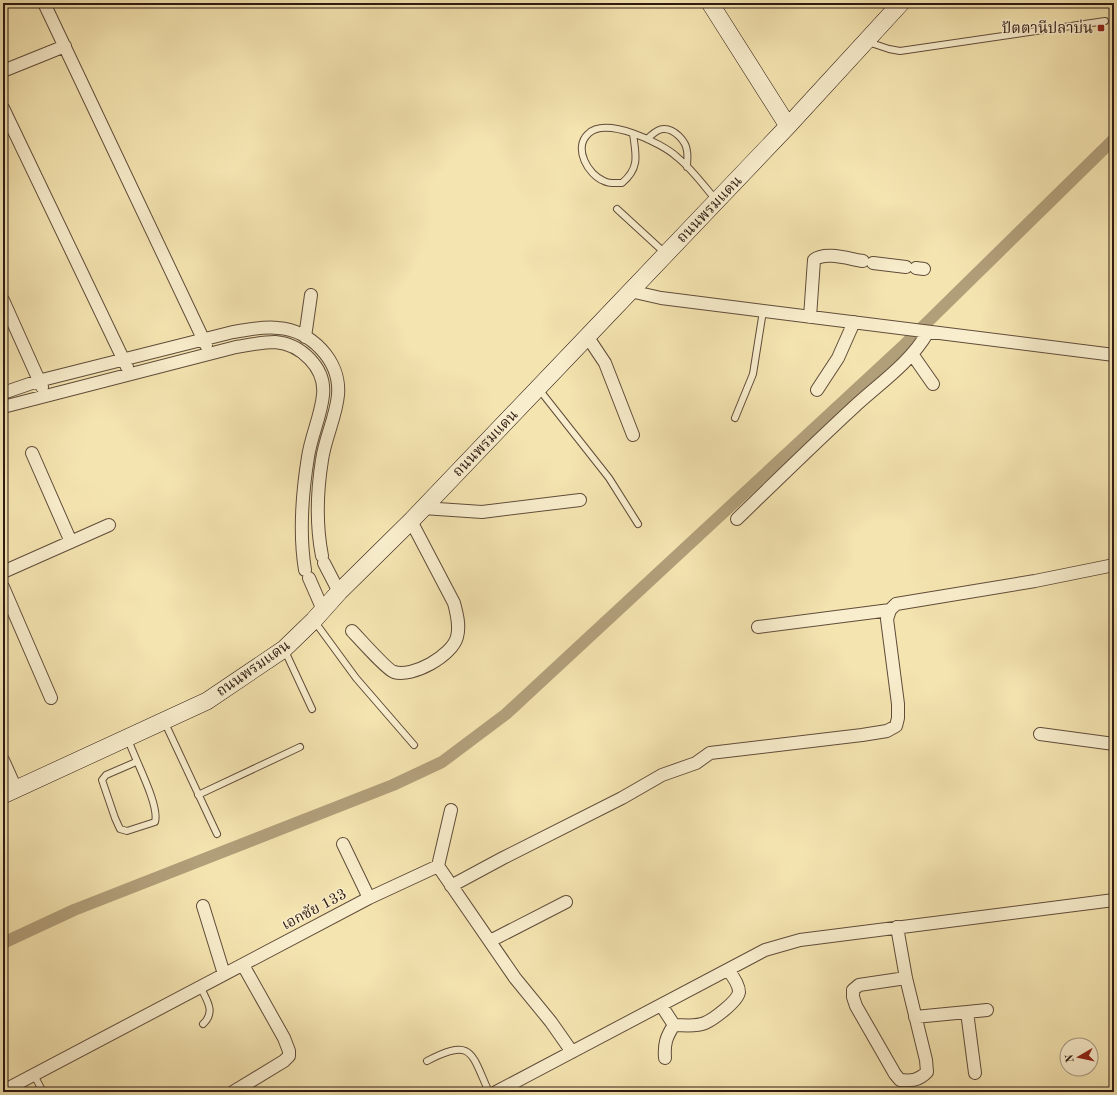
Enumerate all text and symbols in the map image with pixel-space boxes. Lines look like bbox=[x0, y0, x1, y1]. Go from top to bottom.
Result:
place label: ปัตตานีปลาบ่น bbox=[1002, 19, 1093, 37]
marker: ปัตตานีปลาบ่น bbox=[1096, 23, 1106, 33]
street label: ถนนพรมแดน bbox=[675, 174, 746, 246]
street label: ถนนพรมแดน bbox=[451, 408, 522, 480]
street label: ถนนพรมแดน bbox=[214, 638, 294, 700]
street label: เอกชัย 133 bbox=[279, 885, 350, 934]
north arrow bbox=[1059, 1037, 1099, 1077]
text: N bbox=[1064, 1053, 1077, 1063]

